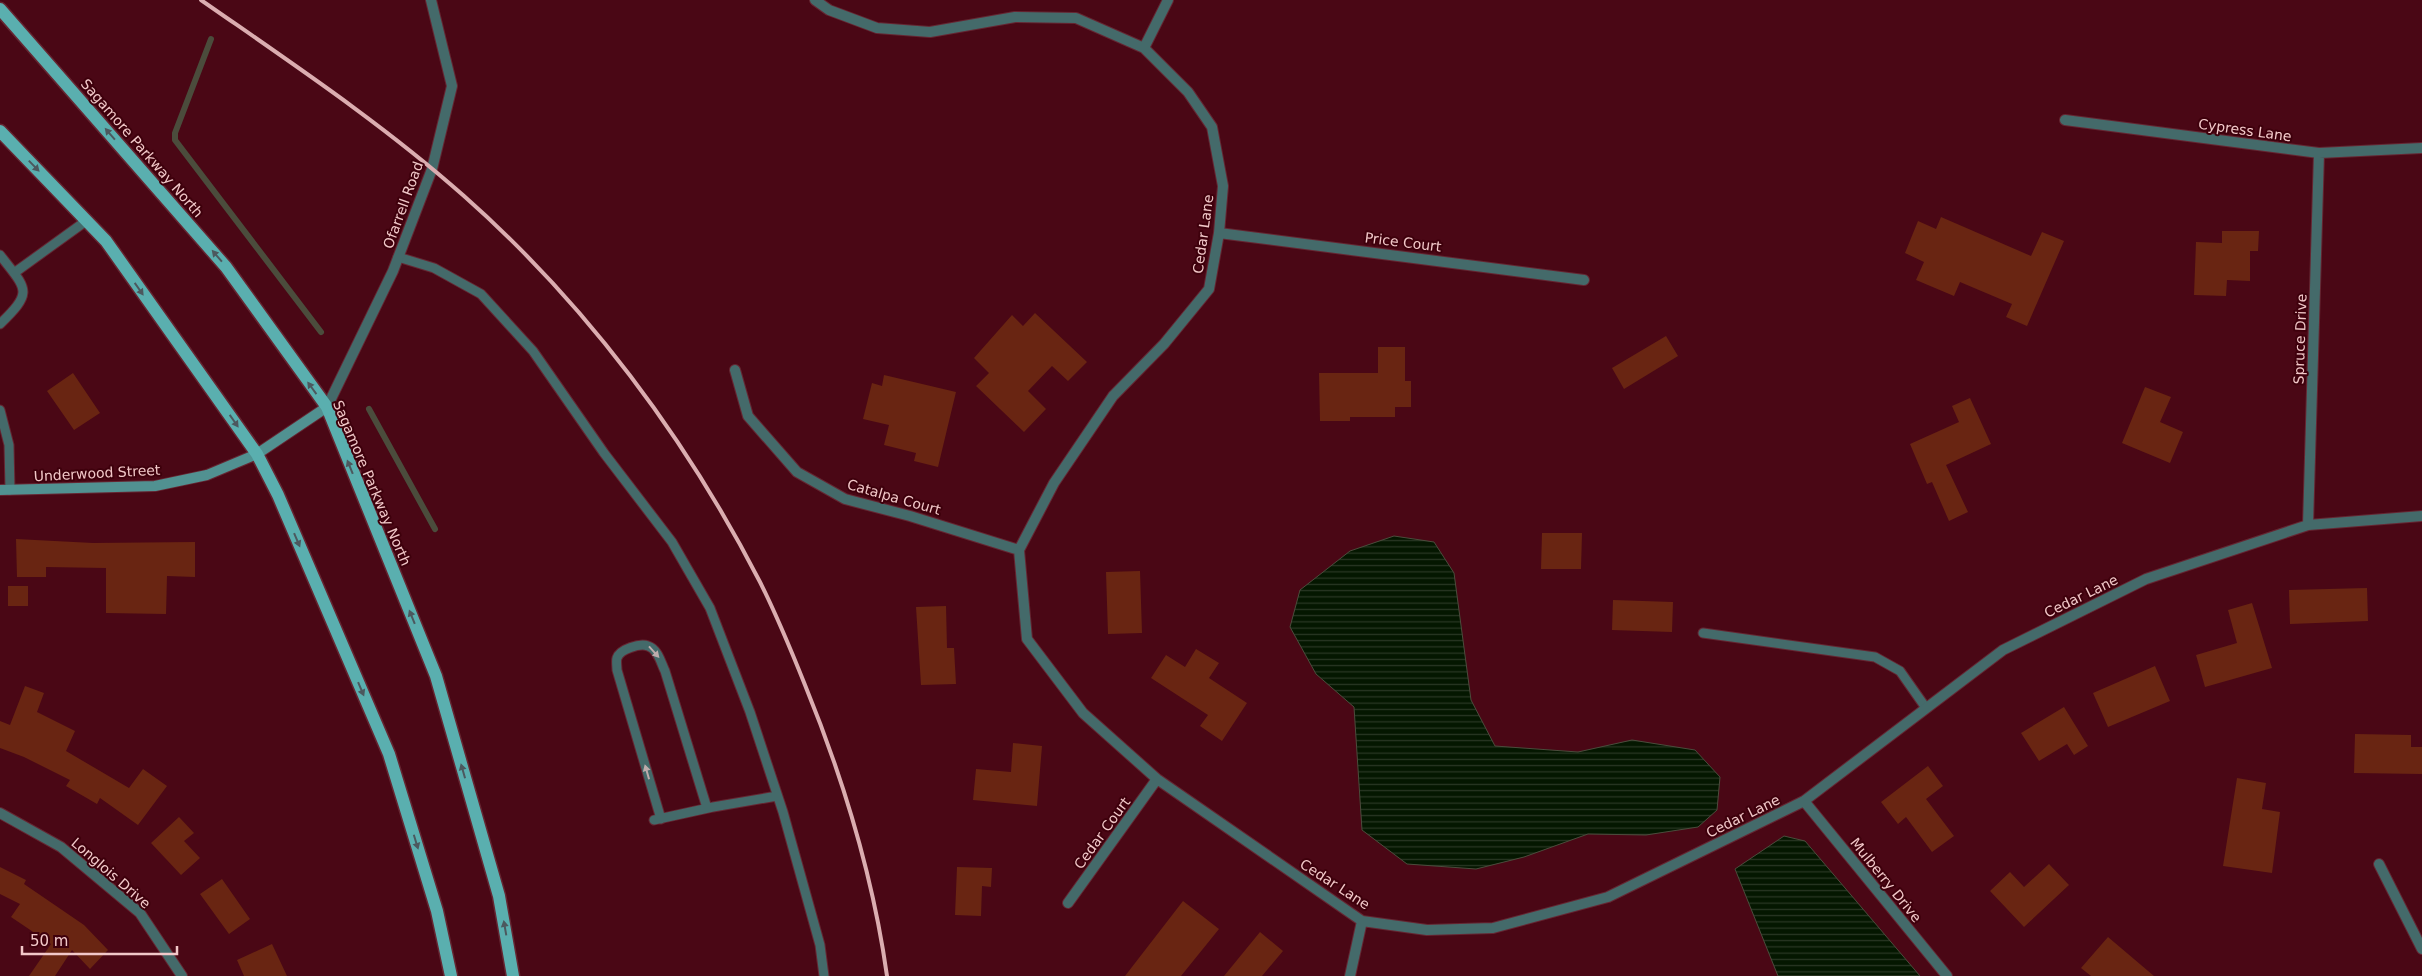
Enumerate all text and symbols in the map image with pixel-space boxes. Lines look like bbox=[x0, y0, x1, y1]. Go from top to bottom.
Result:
street label: Sagamore Parkway North bbox=[78, 76, 206, 220]
street label: Cypress Lane bbox=[2197, 116, 2293, 144]
one-way arrow bbox=[105, 128, 116, 140]
street label: Ofarrell Road bbox=[380, 159, 426, 251]
one-way arrow bbox=[28, 160, 40, 172]
street label: Cedar Lane bbox=[1190, 193, 1216, 275]
street label: Price Court bbox=[1364, 229, 1443, 255]
one-way arrow bbox=[211, 250, 222, 263]
one-way arrow bbox=[134, 282, 144, 296]
street label: Spruce Drive bbox=[2290, 293, 2310, 385]
one-way arrow bbox=[308, 381, 318, 394]
street label: Sagamore Parkway North bbox=[330, 398, 414, 568]
one-way arrow bbox=[229, 414, 239, 428]
one-way arrow bbox=[346, 460, 354, 474]
street label: Underwood Street bbox=[33, 462, 161, 484]
street label: Catalpa Court bbox=[845, 476, 943, 518]
one-way arrow bbox=[294, 533, 302, 547]
street label: Cedar Lane bbox=[2042, 571, 2120, 621]
one-way arrow bbox=[408, 609, 416, 624]
one-way arrow bbox=[648, 645, 659, 658]
one-way arrow bbox=[358, 682, 366, 697]
one-way arrow bbox=[459, 763, 467, 778]
one-way arrow bbox=[642, 765, 650, 780]
street label: Cedar Lane bbox=[1704, 791, 1782, 841]
street label: Cedar Court bbox=[1071, 794, 1134, 872]
street label: Longlois Drive bbox=[68, 834, 154, 912]
one-way arrow bbox=[413, 835, 421, 850]
street label: Mulberry Drive bbox=[1847, 835, 1925, 925]
street label: Cedar Lane bbox=[1297, 856, 1373, 912]
one-way arrow bbox=[500, 920, 508, 936]
scale bar bbox=[22, 924, 178, 956]
text: 50 m bbox=[30, 932, 68, 950]

